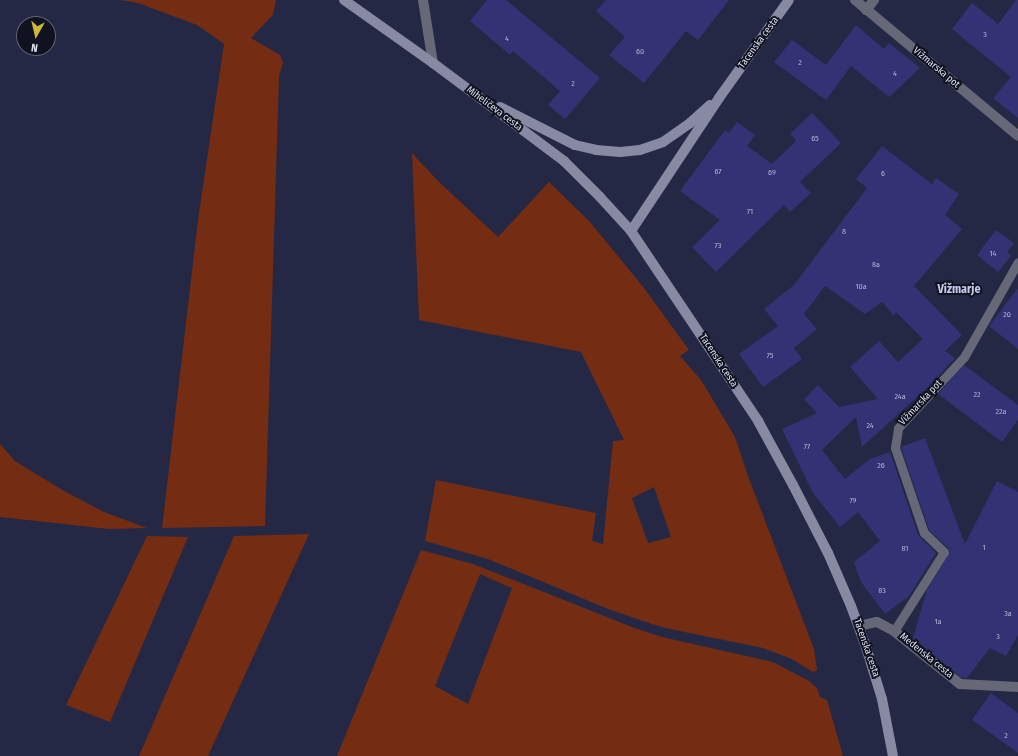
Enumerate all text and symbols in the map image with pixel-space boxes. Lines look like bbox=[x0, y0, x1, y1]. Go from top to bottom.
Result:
street label: Tacenska cesta bbox=[736, 15, 782, 71]
north arrow bbox=[16, 16, 56, 56]
house number: 3 bbox=[983, 30, 987, 40]
house number: 4 bbox=[505, 34, 509, 44]
text: N bbox=[30, 40, 39, 54]
street label: Vižmarska pot bbox=[910, 45, 962, 91]
house number: 60 bbox=[636, 47, 644, 57]
house number: 2 bbox=[798, 58, 802, 68]
house number: 4 bbox=[893, 69, 897, 79]
house number: 2 bbox=[571, 79, 575, 89]
street label: Miheličeva cesta bbox=[464, 84, 524, 134]
house number: 65 bbox=[811, 134, 819, 144]
house number: 67 bbox=[714, 167, 722, 177]
house number: 69 bbox=[768, 168, 776, 178]
house number: 6 bbox=[881, 169, 885, 179]
house number: 71 bbox=[747, 207, 753, 217]
house number: 8 bbox=[842, 227, 846, 237]
house number: 73 bbox=[715, 241, 721, 251]
house number: 14 bbox=[990, 249, 996, 259]
house number: 8a bbox=[872, 260, 880, 270]
house number: 10a bbox=[855, 282, 867, 292]
district label: Vižmarje bbox=[937, 283, 981, 297]
house number: 20 bbox=[1003, 310, 1011, 320]
street label: Tacenska cesta bbox=[696, 332, 740, 390]
house number: 75 bbox=[767, 351, 773, 361]
street label: Vižmarska pot bbox=[897, 378, 945, 428]
house number: 22 bbox=[973, 390, 981, 400]
house number: 24a bbox=[894, 392, 906, 402]
house number: 22a bbox=[996, 407, 1006, 417]
house number: 24 bbox=[866, 421, 874, 431]
house number: 77 bbox=[804, 442, 810, 452]
house number: 26 bbox=[877, 461, 885, 471]
house number: 79 bbox=[849, 496, 857, 506]
house number: 1 bbox=[982, 543, 986, 553]
house number: 81 bbox=[902, 544, 908, 554]
house number: 83 bbox=[878, 586, 886, 596]
house number: 3a bbox=[1004, 609, 1012, 619]
street label: Tacenska cesta bbox=[850, 617, 882, 679]
house number: 1a bbox=[934, 617, 942, 627]
street label: Medenska cesta bbox=[897, 631, 955, 681]
house number: 3 bbox=[996, 632, 1000, 642]
house number: 2 bbox=[1004, 731, 1008, 741]

